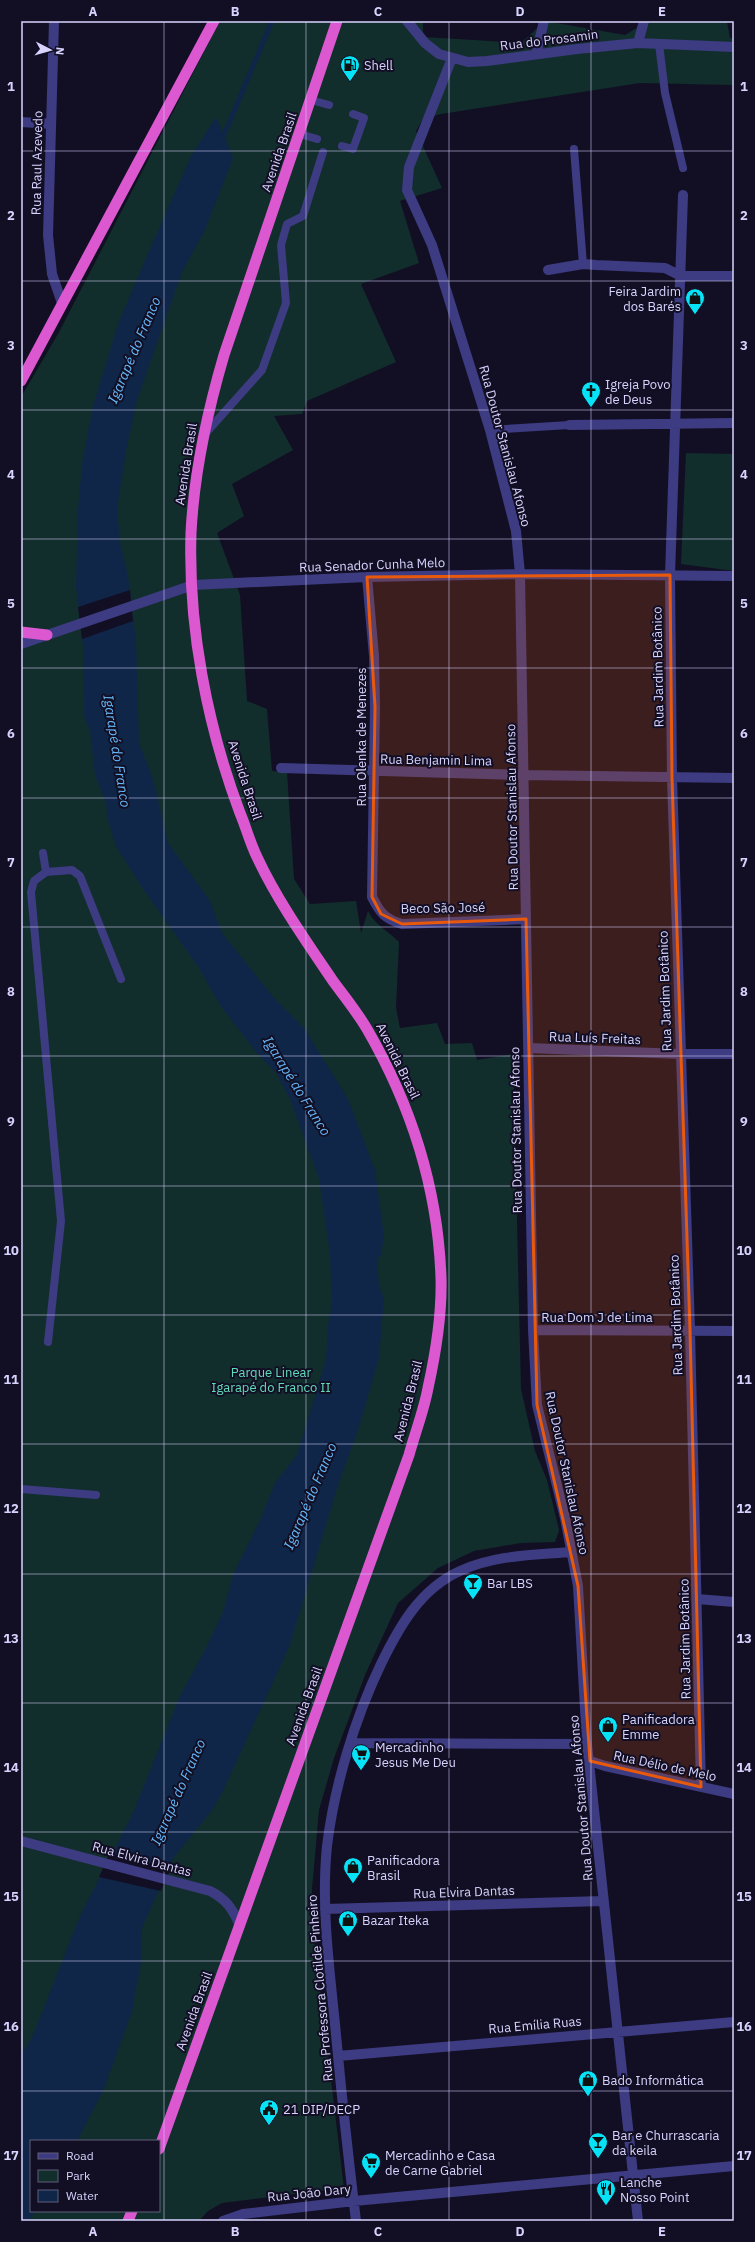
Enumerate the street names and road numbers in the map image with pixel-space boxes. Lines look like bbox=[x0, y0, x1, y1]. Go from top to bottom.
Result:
street label: Rua do Prosamin bbox=[499, 26, 599, 54]
street label: Avenida Brasil bbox=[257, 110, 301, 194]
street label: Rua Raul Azevedo bbox=[28, 111, 46, 215]
street label: Rua Doutor Stanislau Afonso bbox=[475, 363, 535, 529]
street label: Avenida Brasil bbox=[171, 421, 201, 506]
street label: Rua Senador Cunha Melo bbox=[299, 554, 445, 576]
street label: Rua Jardim Botânico bbox=[648, 606, 668, 728]
street label: Rua Olenka de Menezes bbox=[353, 667, 370, 807]
street label: Rua Doutor Stanislau Afonso bbox=[502, 724, 522, 890]
street label: Avenida Brasil bbox=[224, 738, 266, 823]
street label: Rua Benjamin Lima bbox=[380, 751, 492, 769]
street label: Beco São José bbox=[401, 899, 485, 917]
street label: Rua Jardim Botânico bbox=[654, 930, 676, 1052]
street label: Avenida Brasil bbox=[372, 1020, 424, 1102]
street label: Rua Luís Freitas bbox=[549, 1028, 641, 1048]
street label: Rua Doutor Stanislau Afonso bbox=[506, 1047, 526, 1213]
street label: Rua Jardim Botânico bbox=[665, 1254, 687, 1376]
street label: Rua Dom J de Lima bbox=[541, 1309, 653, 1326]
street label: Avenida Brasil bbox=[390, 1358, 426, 1443]
street label: Rua Doutor Stanislau Afonso bbox=[541, 1390, 593, 1556]
street label: Rua Jardim Botânico bbox=[675, 1578, 695, 1700]
street label: Avenida Brasil bbox=[282, 1664, 326, 1748]
street label: Rua Doutor Stanislau Afonso bbox=[565, 1714, 597, 1882]
street label: Rua Délio de Melo bbox=[612, 1747, 718, 1785]
street label: Rua Elvira Dantas bbox=[91, 1838, 193, 1880]
street label: Rua Elvira Dantas bbox=[413, 1882, 515, 1902]
street label: Rua Professora Clotilde Pinheiro bbox=[303, 1894, 337, 2082]
street label: Avenida Brasil bbox=[172, 1969, 216, 2053]
street label: Rua Emília Ruas bbox=[488, 2012, 582, 2038]
street label: Rua João Dary bbox=[266, 2180, 352, 2206]

